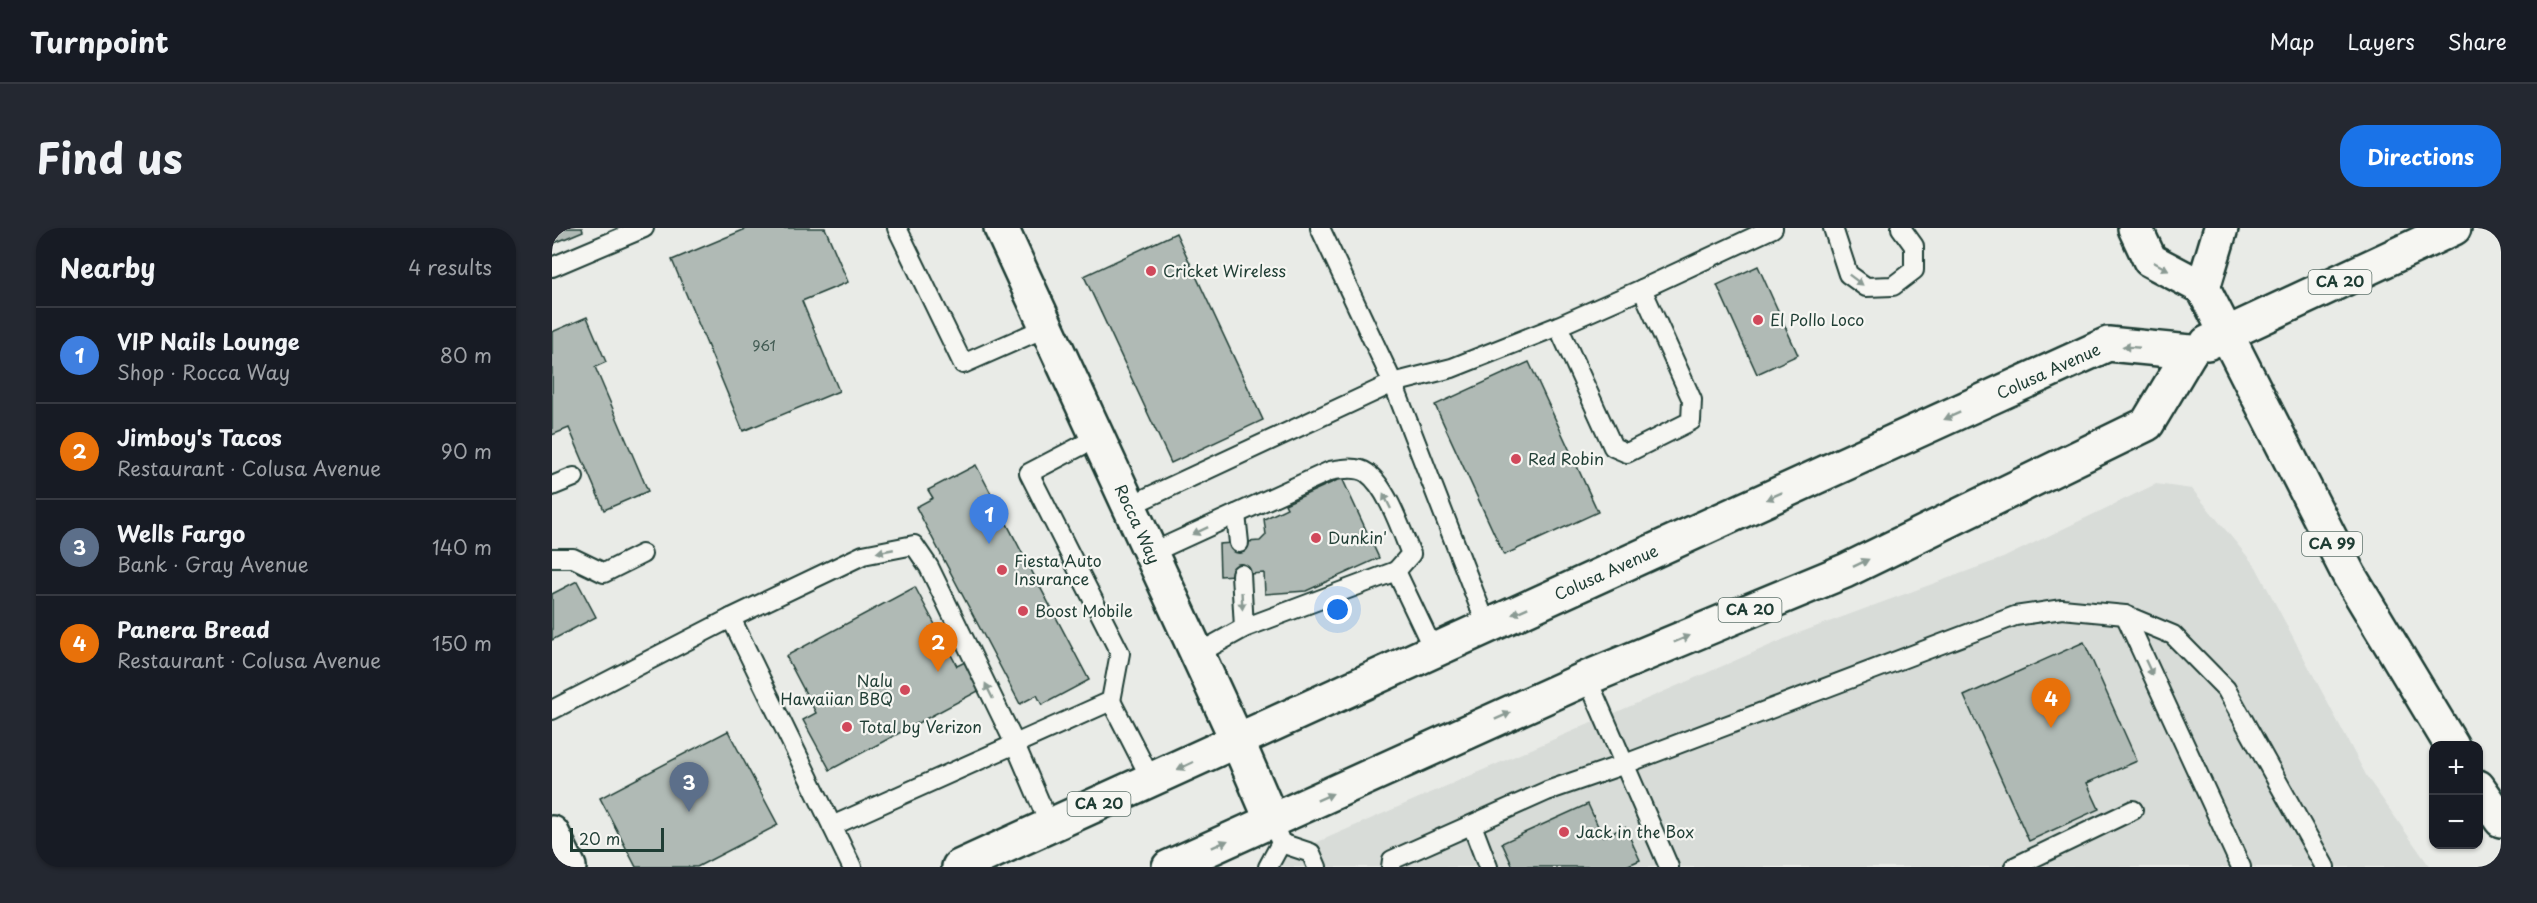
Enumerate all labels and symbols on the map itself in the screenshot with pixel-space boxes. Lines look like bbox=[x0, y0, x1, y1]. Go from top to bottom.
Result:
place label: Cricket Wireless bbox=[1163, 258, 1286, 282]
one-way arrow bbox=[2152, 261, 2169, 271]
marker: Cricket Wireless bbox=[1144, 264, 1158, 278]
road number: CA 20 bbox=[2308, 270, 2372, 294]
one-way arrow bbox=[1849, 273, 1864, 285]
place label: El Pollo Loco bbox=[1770, 307, 1864, 331]
marker: El Pollo Loco bbox=[1751, 313, 1765, 327]
house number: 961 bbox=[752, 335, 776, 356]
street label: Colusa Avenue bbox=[1992, 336, 2104, 404]
one-way arrow bbox=[2122, 342, 2141, 352]
one-way arrow bbox=[1943, 411, 1960, 420]
place label: Red Robin bbox=[1528, 446, 1604, 470]
marker: Red Robin bbox=[1509, 452, 1523, 466]
street label: Rocca Way bbox=[1110, 480, 1167, 567]
one-way arrow bbox=[1765, 491, 1783, 501]
one-way arrow bbox=[1382, 493, 1391, 510]
pin: 1 bbox=[970, 494, 1008, 544]
place label: Dunkin' bbox=[1328, 525, 1387, 549]
one-way arrow bbox=[1190, 526, 1208, 536]
marker: Dunkin' bbox=[1309, 531, 1323, 545]
road number: CA 99 bbox=[2302, 532, 2362, 556]
street label: Colusa Avenue bbox=[1550, 537, 1662, 606]
one-way arrow bbox=[875, 547, 894, 556]
place label: Fiesta Auto Insurance bbox=[1014, 548, 1102, 590]
one-way arrow bbox=[1853, 558, 1870, 568]
marker: Fiesta Auto Insurance bbox=[995, 563, 1009, 577]
one-way arrow bbox=[1237, 592, 1247, 611]
your location bbox=[1323, 595, 1352, 624]
place label: Boost Mobile bbox=[1035, 598, 1133, 622]
road number: CA 20 bbox=[1718, 598, 1782, 622]
marker: Boost Mobile bbox=[1016, 604, 1030, 618]
one-way arrow bbox=[1512, 607, 1529, 616]
pin: 2 bbox=[918, 622, 958, 672]
one-way arrow bbox=[1673, 634, 1691, 643]
one-way arrow bbox=[2144, 660, 2154, 678]
place label: Nalu Hawaiian BBQ bbox=[780, 668, 893, 710]
pin: 4 bbox=[2032, 678, 2070, 728]
marker: Nalu Hawaiian BBQ bbox=[898, 683, 912, 697]
one-way arrow bbox=[985, 683, 994, 700]
one-way arrow bbox=[1494, 712, 1511, 721]
place label: Total by Verizon bbox=[859, 714, 982, 738]
marker: Total by Verizon bbox=[840, 720, 854, 734]
one-way arrow bbox=[1176, 761, 1193, 770]
pin: 3 bbox=[670, 762, 708, 812]
road number: CA 20 bbox=[1068, 792, 1130, 816]
one-way arrow bbox=[1317, 792, 1334, 801]
place label: Jack in the Box bbox=[1576, 819, 1694, 843]
scale bar bbox=[570, 825, 664, 852]
marker: Jack in the Box bbox=[1557, 825, 1571, 839]
one-way arrow bbox=[1212, 839, 1229, 848]

